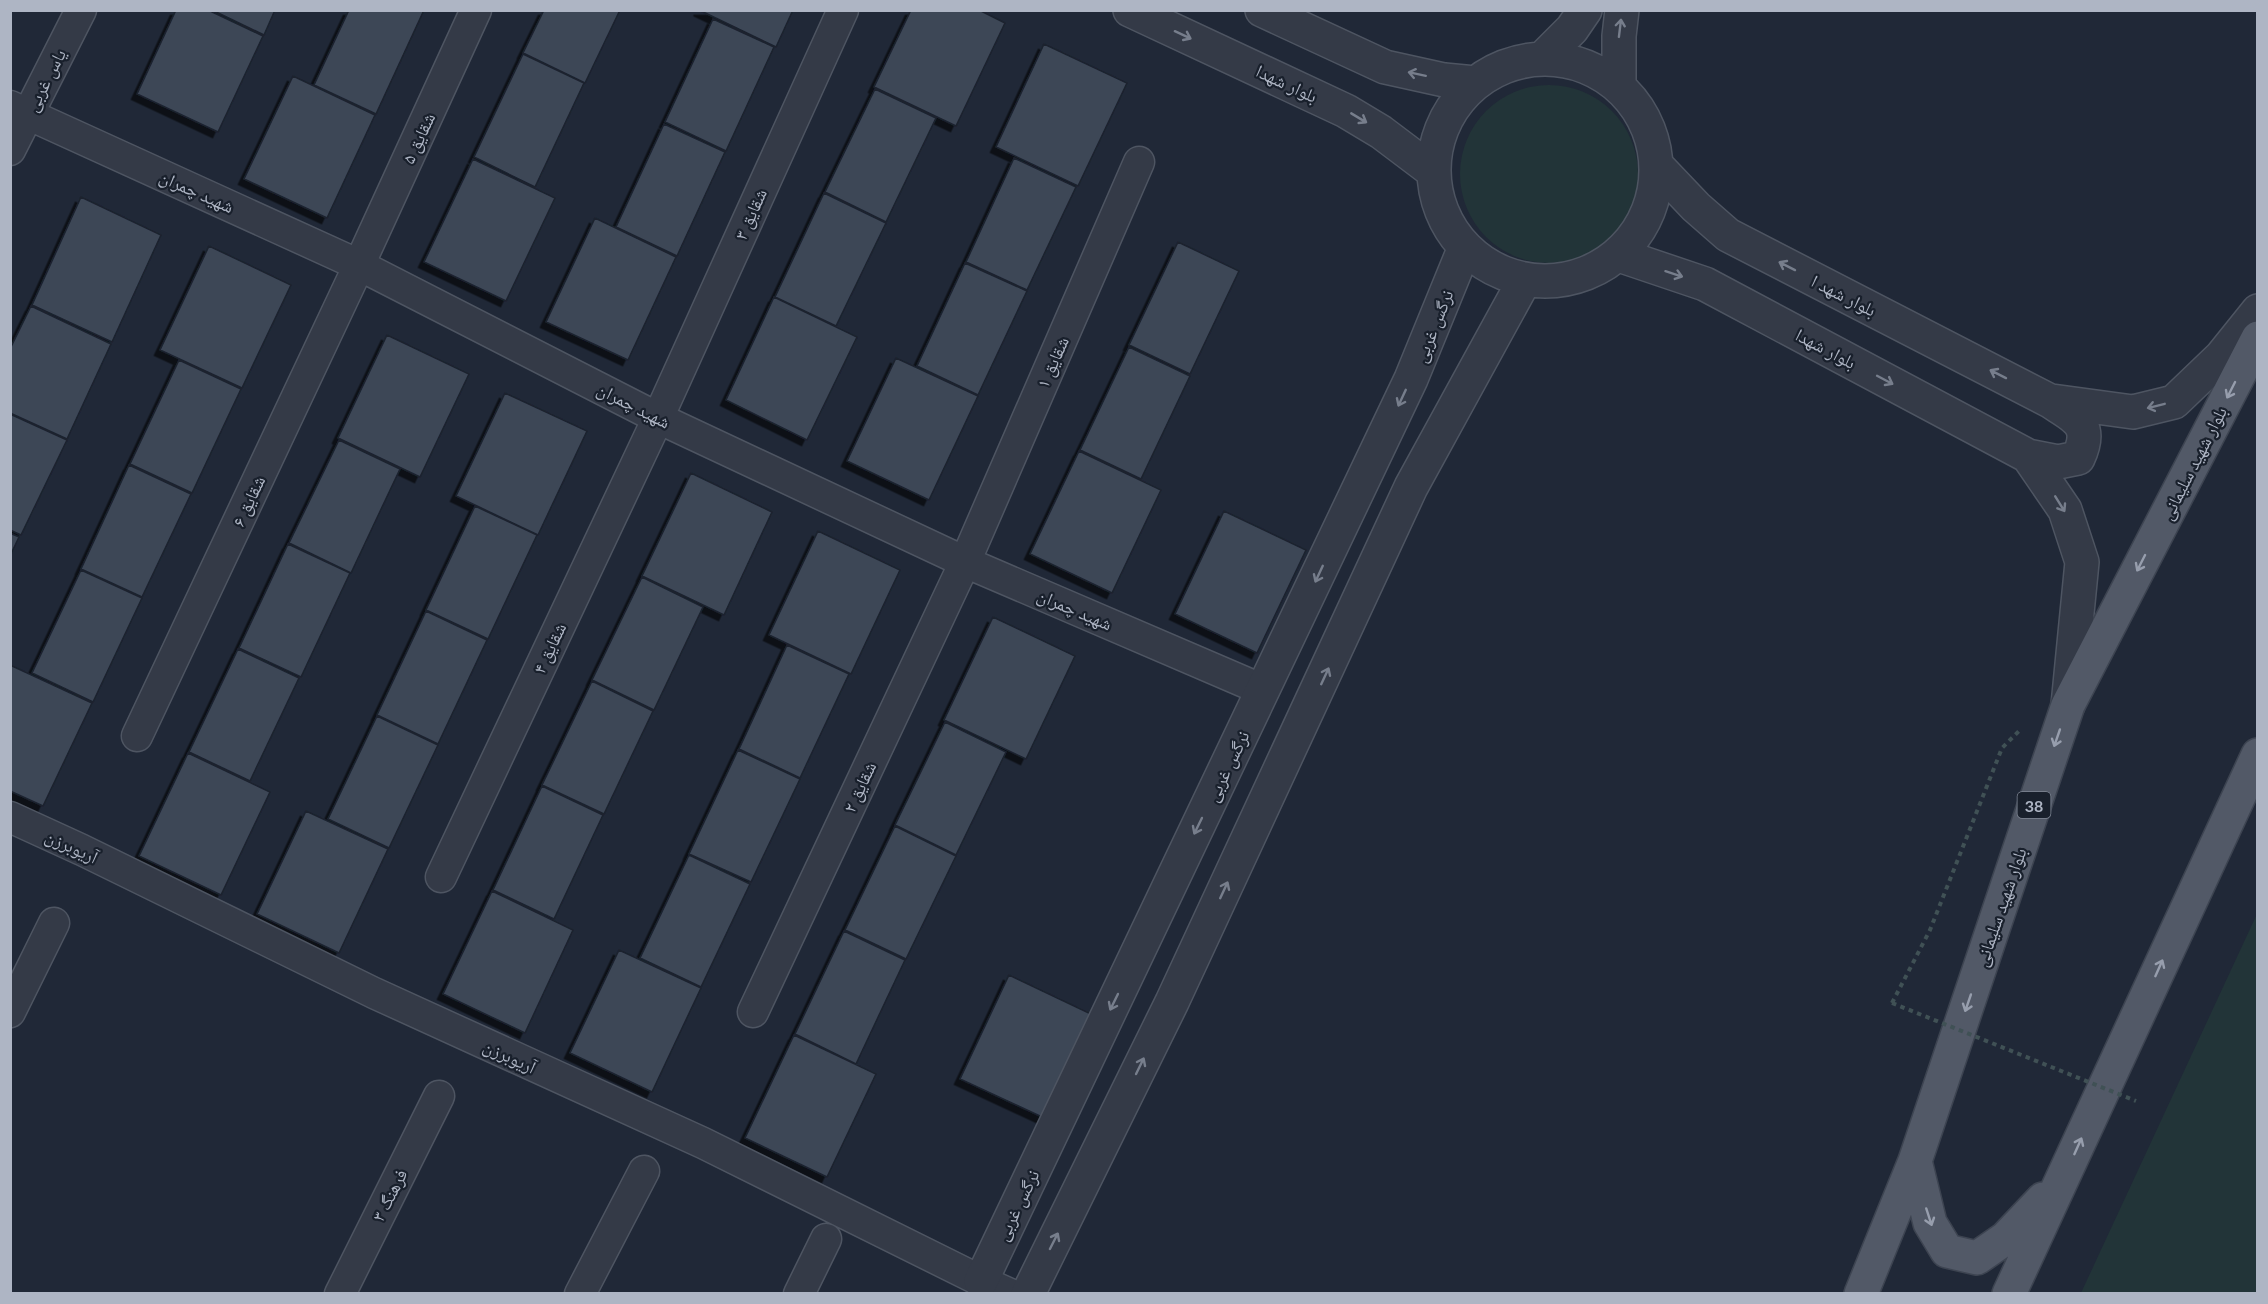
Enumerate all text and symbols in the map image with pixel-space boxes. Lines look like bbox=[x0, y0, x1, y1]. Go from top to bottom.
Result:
one-way arrow bbox=[1615, 18, 1626, 38]
one-way arrow bbox=[1173, 30, 1191, 41]
street label: یاس غربی bbox=[20, 45, 71, 115]
street label: بلوار شهدا bbox=[1253, 59, 1321, 107]
one-way arrow bbox=[1408, 68, 1428, 79]
street label: شقایق ۵ bbox=[397, 109, 440, 167]
one-way arrow bbox=[1350, 113, 1367, 125]
street label: شهید چمران bbox=[156, 165, 238, 218]
street label: شقایق ۳ bbox=[729, 185, 772, 243]
one-way arrow bbox=[1779, 259, 1797, 271]
street label: بلوار شهد ا bbox=[1808, 269, 1880, 321]
one-way arrow bbox=[1664, 270, 1683, 281]
street label: نرگس غربی bbox=[1409, 286, 1458, 366]
street label: بلوار شهدا bbox=[1792, 323, 1860, 374]
street label: شقایق ۱ bbox=[1031, 333, 1074, 391]
one-way arrow bbox=[1990, 368, 2007, 380]
one-way arrow bbox=[1876, 375, 1894, 386]
street label: شهید چمران bbox=[593, 377, 674, 434]
one-way arrow bbox=[2224, 380, 2236, 398]
one-way arrow bbox=[1396, 389, 1408, 407]
one-way arrow bbox=[2147, 401, 2166, 413]
street label: بلوار شهید سلیمانی bbox=[2155, 403, 2232, 524]
street label: شقایق ۶ bbox=[227, 472, 270, 530]
one-way arrow bbox=[2055, 495, 2067, 512]
one-way arrow bbox=[2135, 554, 2147, 571]
one-way arrow bbox=[1312, 565, 1324, 583]
street label: شهید چمران bbox=[1034, 583, 1116, 636]
street label: شقایق ۴ bbox=[528, 619, 571, 677]
one-way arrow bbox=[1319, 667, 1331, 685]
street label: نرگس غربی bbox=[1200, 727, 1255, 806]
one-way arrow bbox=[2050, 728, 2061, 747]
street label: شقایق ۲ bbox=[838, 758, 881, 816]
road number: 38 bbox=[2018, 792, 2050, 818]
one-way arrow bbox=[1192, 817, 1204, 835]
street label: آریوبرزن bbox=[42, 824, 102, 869]
street label: بلوار شهید سلیمانی bbox=[1969, 845, 2032, 970]
one-way arrow bbox=[1219, 882, 1231, 900]
one-way arrow bbox=[2154, 960, 2166, 978]
one-way arrow bbox=[1108, 992, 1120, 1010]
one-way arrow bbox=[1961, 993, 1972, 1012]
street label: آریوبرزن bbox=[480, 1034, 540, 1079]
one-way arrow bbox=[1135, 1058, 1146, 1076]
one-way arrow bbox=[2073, 1137, 2085, 1155]
street label: فرهنگ ۳ bbox=[367, 1165, 411, 1225]
street label: نرگس غربی bbox=[990, 1166, 1045, 1245]
one-way arrow bbox=[1925, 1207, 1936, 1226]
one-way arrow bbox=[1049, 1233, 1060, 1251]

